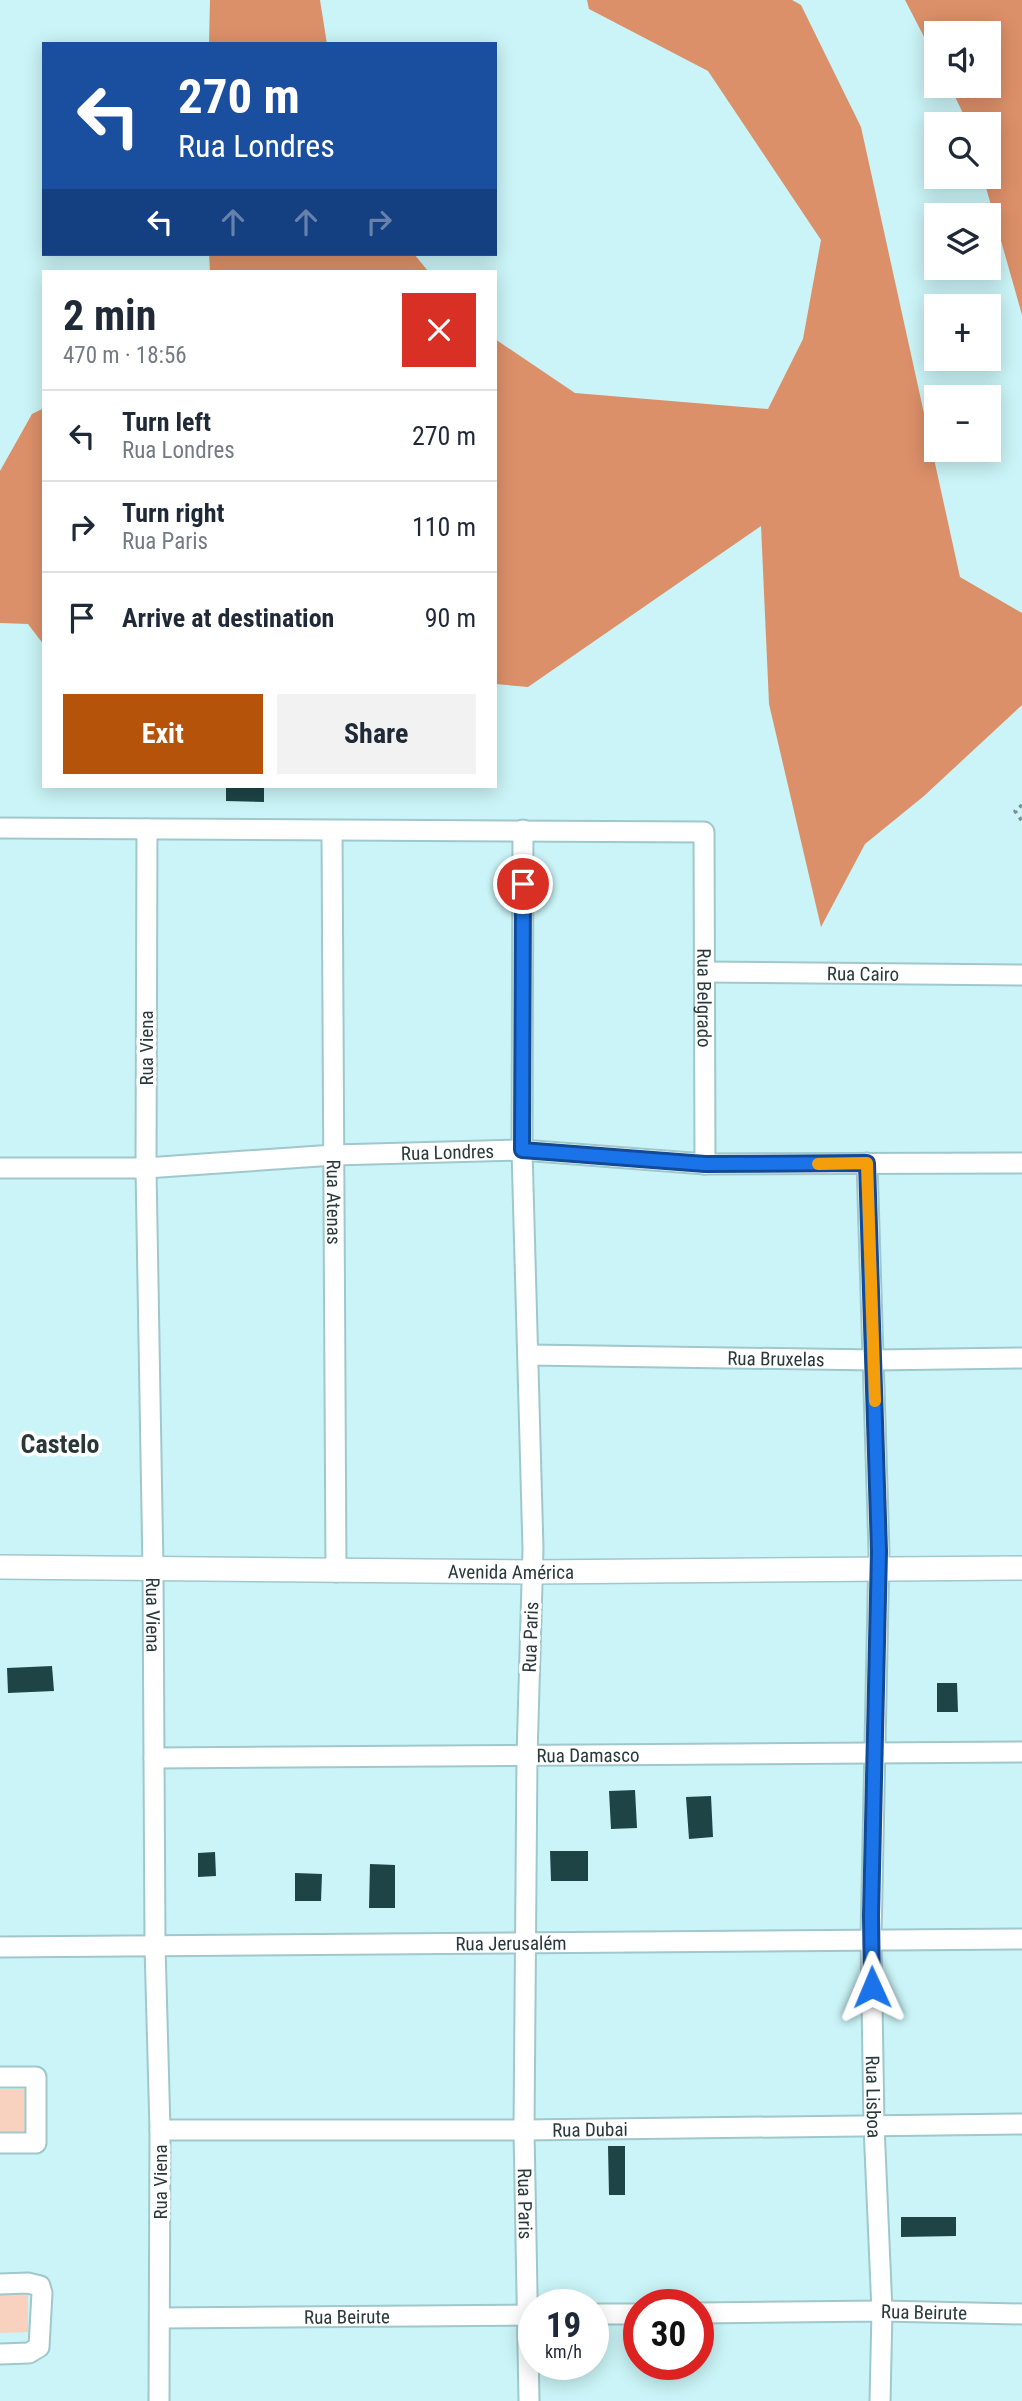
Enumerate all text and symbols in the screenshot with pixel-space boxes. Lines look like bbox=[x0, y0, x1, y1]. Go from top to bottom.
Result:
map controls bbox=[924, 21, 1001, 462]
button: sound bbox=[924, 21, 1001, 98]
text: 270 m bbox=[178, 68, 300, 125]
icon: left bbox=[63, 70, 154, 161]
button: search bbox=[924, 112, 1001, 189]
text: Rua Londres bbox=[178, 127, 335, 165]
icon: left bbox=[141, 203, 179, 241]
icon: ahead bbox=[214, 203, 252, 241]
icon: ahead bbox=[287, 203, 325, 241]
icon: right bbox=[360, 203, 398, 241]
button: layers bbox=[924, 203, 1001, 280]
text: 2 min bbox=[63, 291, 156, 340]
button: close bbox=[402, 293, 476, 367]
button: + bbox=[924, 294, 1001, 371]
text: 470 m · 18:56 bbox=[63, 342, 187, 369]
button: − bbox=[924, 385, 1001, 462]
text: Turn left bbox=[122, 407, 211, 437]
icon: left bbox=[63, 417, 101, 455]
text: 270 m bbox=[412, 421, 476, 451]
text: Rua Londres bbox=[122, 437, 235, 464]
text: Turn right bbox=[122, 498, 224, 528]
icon: right bbox=[63, 508, 101, 546]
text: 110 m bbox=[412, 512, 476, 542]
text: Rua Paris bbox=[122, 528, 208, 555]
icon: arrive bbox=[63, 599, 101, 637]
text: Arrive at destination bbox=[122, 603, 334, 633]
text: 90 m bbox=[425, 603, 476, 633]
button: Exit bbox=[63, 694, 263, 774]
button: Share bbox=[277, 694, 476, 774]
pin bbox=[493, 854, 553, 914]
icon: arrive bbox=[504, 865, 542, 903]
street label: Rua Belgrado bbox=[692, 948, 716, 1048]
street label: Rua Cairo bbox=[827, 962, 899, 986]
street label: Rua Viena bbox=[135, 1011, 158, 1085]
street label: Rua Londres bbox=[401, 1140, 494, 1165]
street label: Rua Atenas bbox=[322, 1159, 345, 1245]
street label: Rua Bruxelas bbox=[727, 1347, 825, 1371]
district label: Castelo bbox=[21, 1429, 99, 1459]
street label: Avenida América bbox=[448, 1560, 574, 1584]
street label: Rua Viena bbox=[141, 1577, 164, 1653]
street label: Rua Paris bbox=[518, 1601, 543, 1673]
street label: Rua Damasco bbox=[536, 1744, 640, 1767]
street label: Rua Jerusalém bbox=[455, 1932, 567, 1955]
position arrow bbox=[835, 1950, 909, 2024]
street label: Rua Lisboa bbox=[861, 2055, 886, 2139]
street label: Rua Dubai bbox=[552, 2118, 628, 2142]
street label: Rua Viena bbox=[149, 2145, 172, 2219]
street label: Rua Paris bbox=[513, 2168, 537, 2240]
speed limit sign: 30 bbox=[623, 2289, 714, 2380]
street label: Rua Beirute bbox=[881, 2300, 967, 2325]
street label: Rua Beirute bbox=[304, 2305, 390, 2329]
text: 19 bbox=[546, 2305, 581, 2346]
text: km/h bbox=[545, 2341, 582, 2362]

